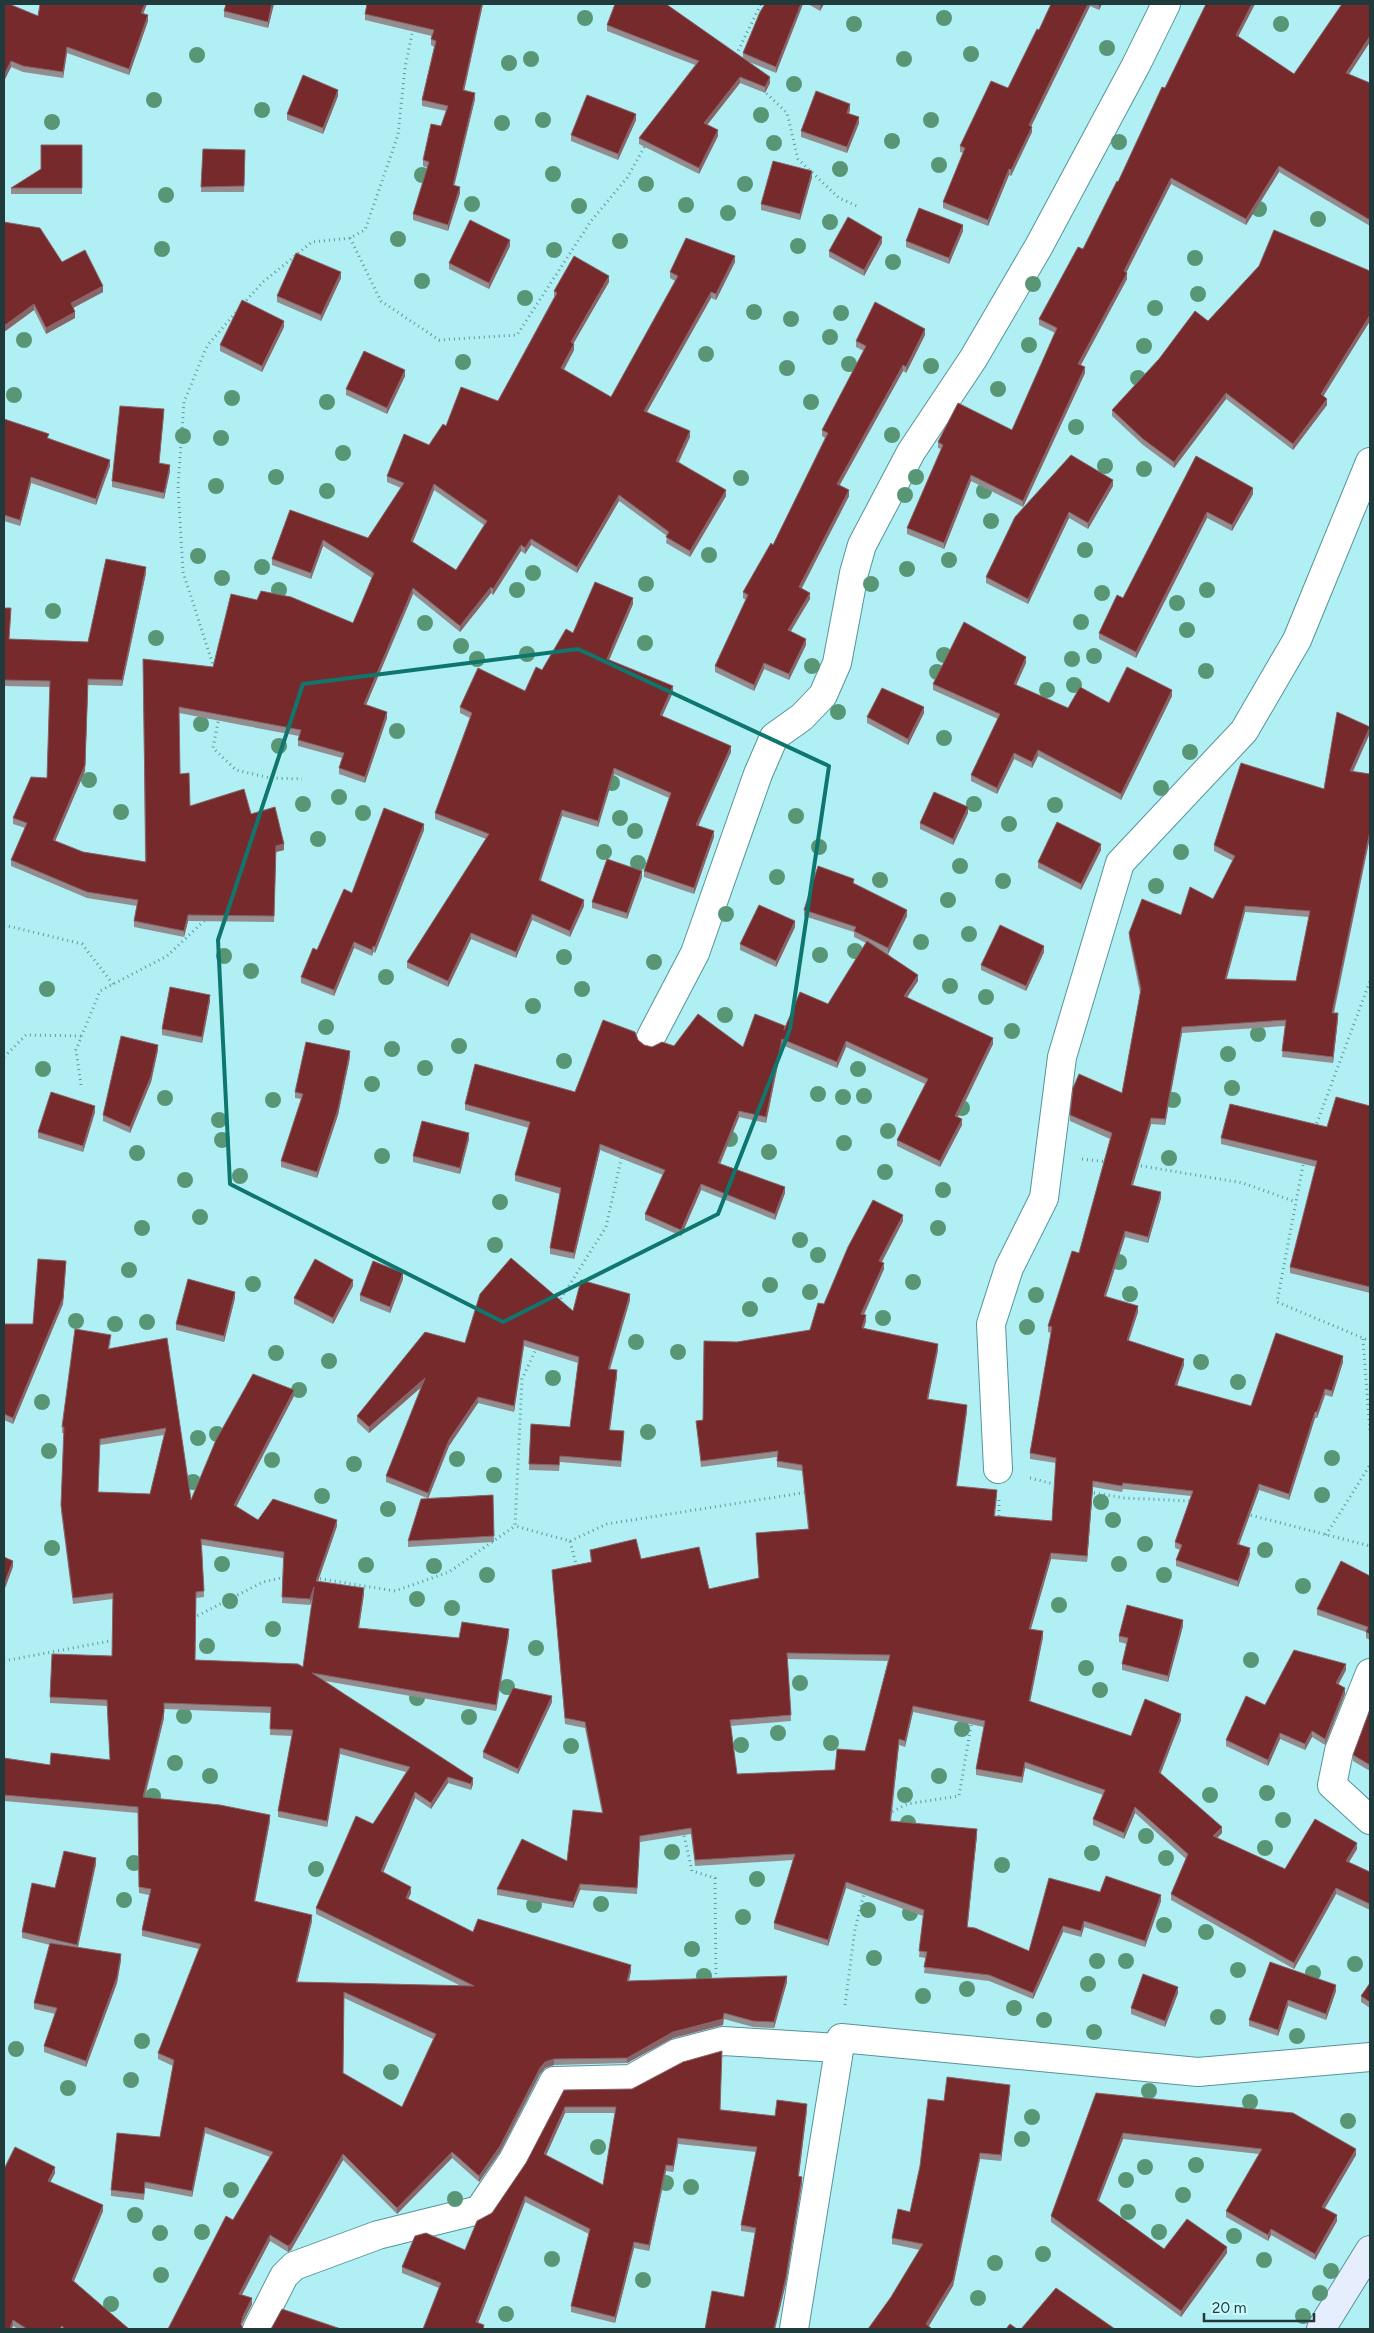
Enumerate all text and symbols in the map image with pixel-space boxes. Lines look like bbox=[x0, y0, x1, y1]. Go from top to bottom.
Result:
scale bar bbox=[1204, 2290, 1314, 2322]
text: 20 m bbox=[1212, 2299, 1246, 2317]

